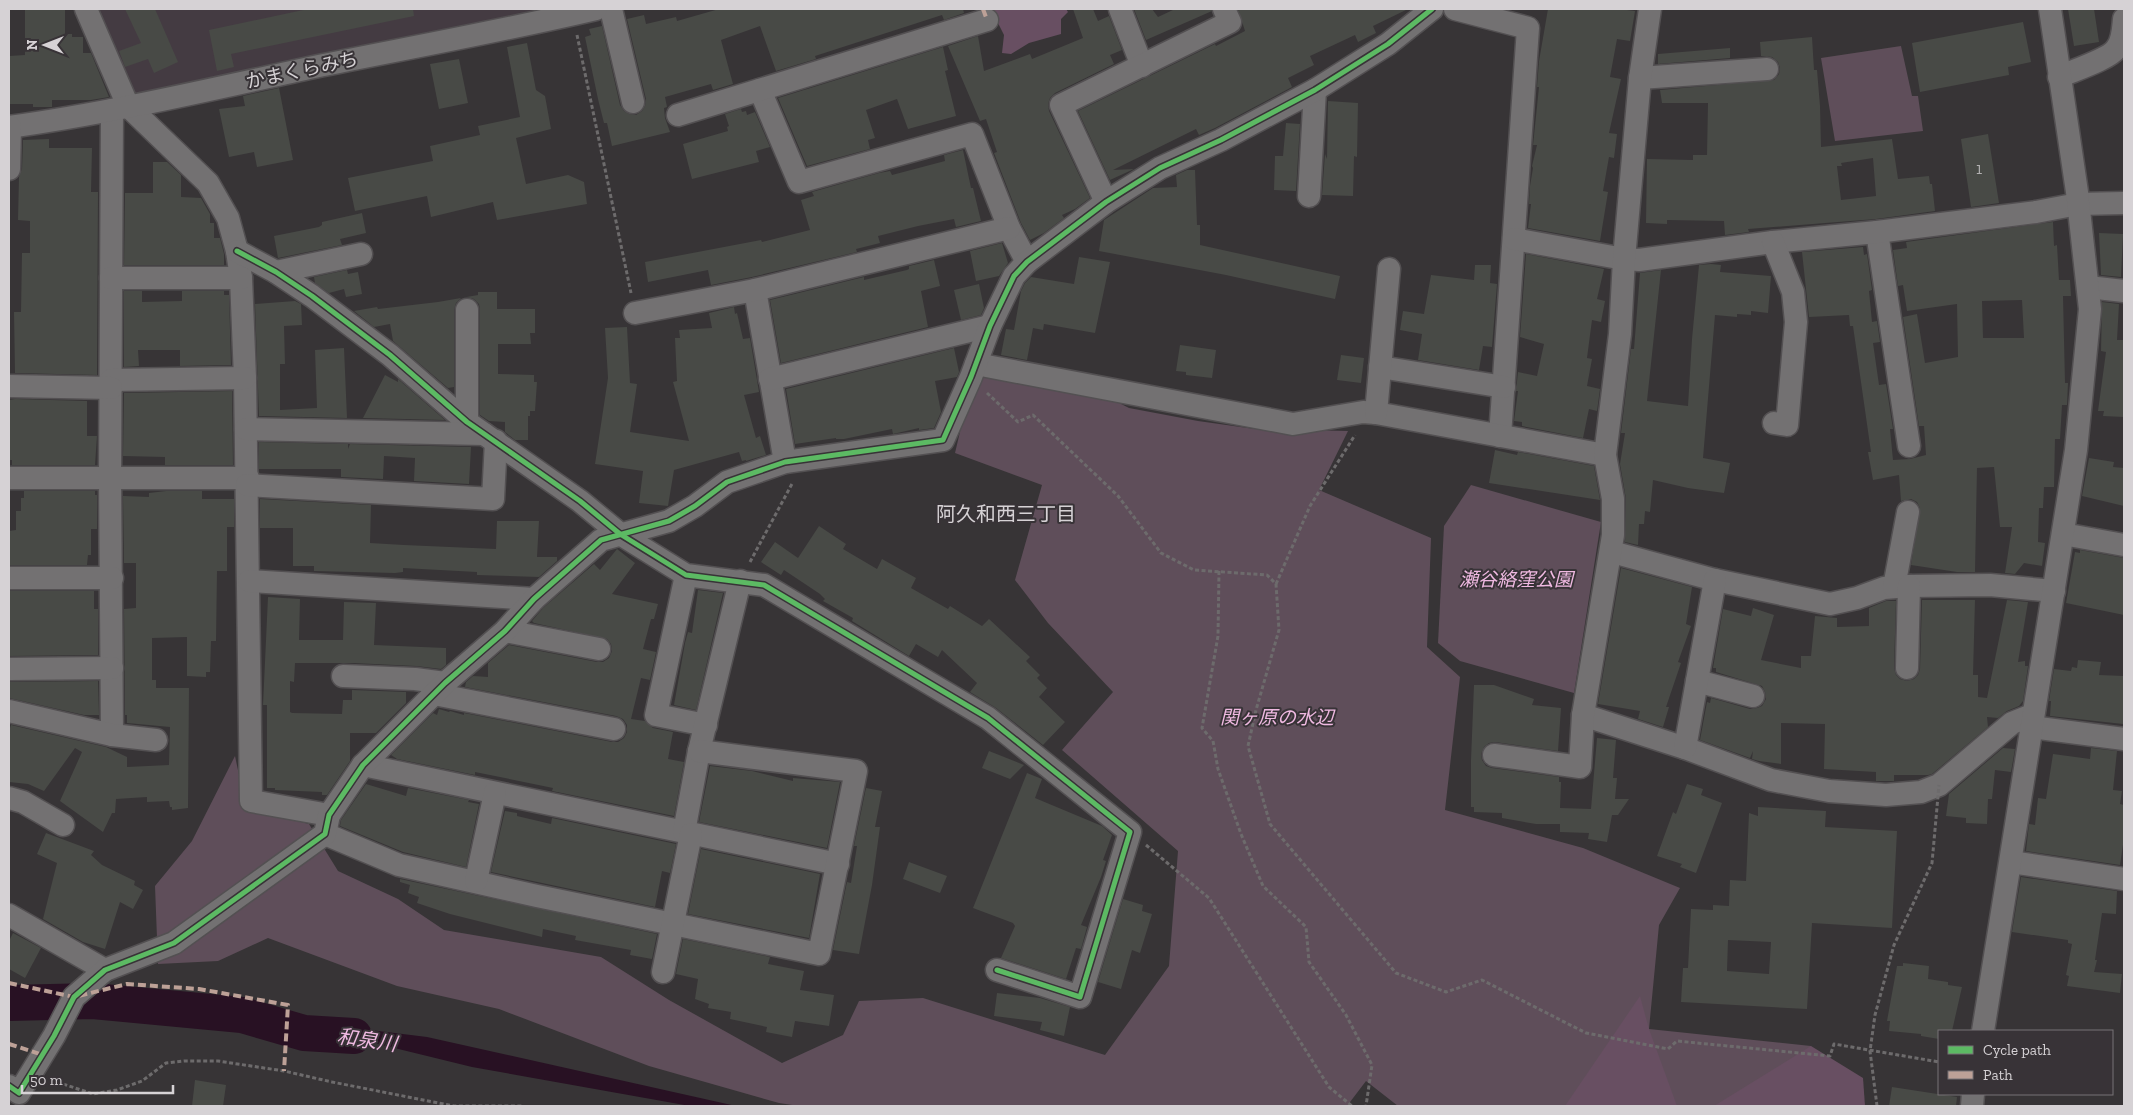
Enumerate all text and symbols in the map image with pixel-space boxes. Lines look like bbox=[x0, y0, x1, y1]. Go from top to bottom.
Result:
north arrow bbox=[20, 20, 70, 70]
text: N bbox=[24, 39, 41, 50]
street label: かまくらみち bbox=[244, 47, 360, 93]
house number: 1 bbox=[1976, 159, 1982, 178]
district label: 阿久和西三丁目 bbox=[936, 502, 1076, 526]
park label: 瀬谷絡窪公園 bbox=[1459, 568, 1576, 591]
park label: 関ヶ原の水辺 bbox=[1220, 706, 1336, 729]
water label: 和泉川 bbox=[336, 1024, 400, 1056]
legend bbox=[1938, 1030, 2113, 1095]
text: Cycle path bbox=[1983, 1041, 2052, 1059]
scale bar bbox=[22, 1062, 174, 1094]
text: Path bbox=[1983, 1066, 2013, 1084]
text: 50 m bbox=[30, 1071, 63, 1089]

